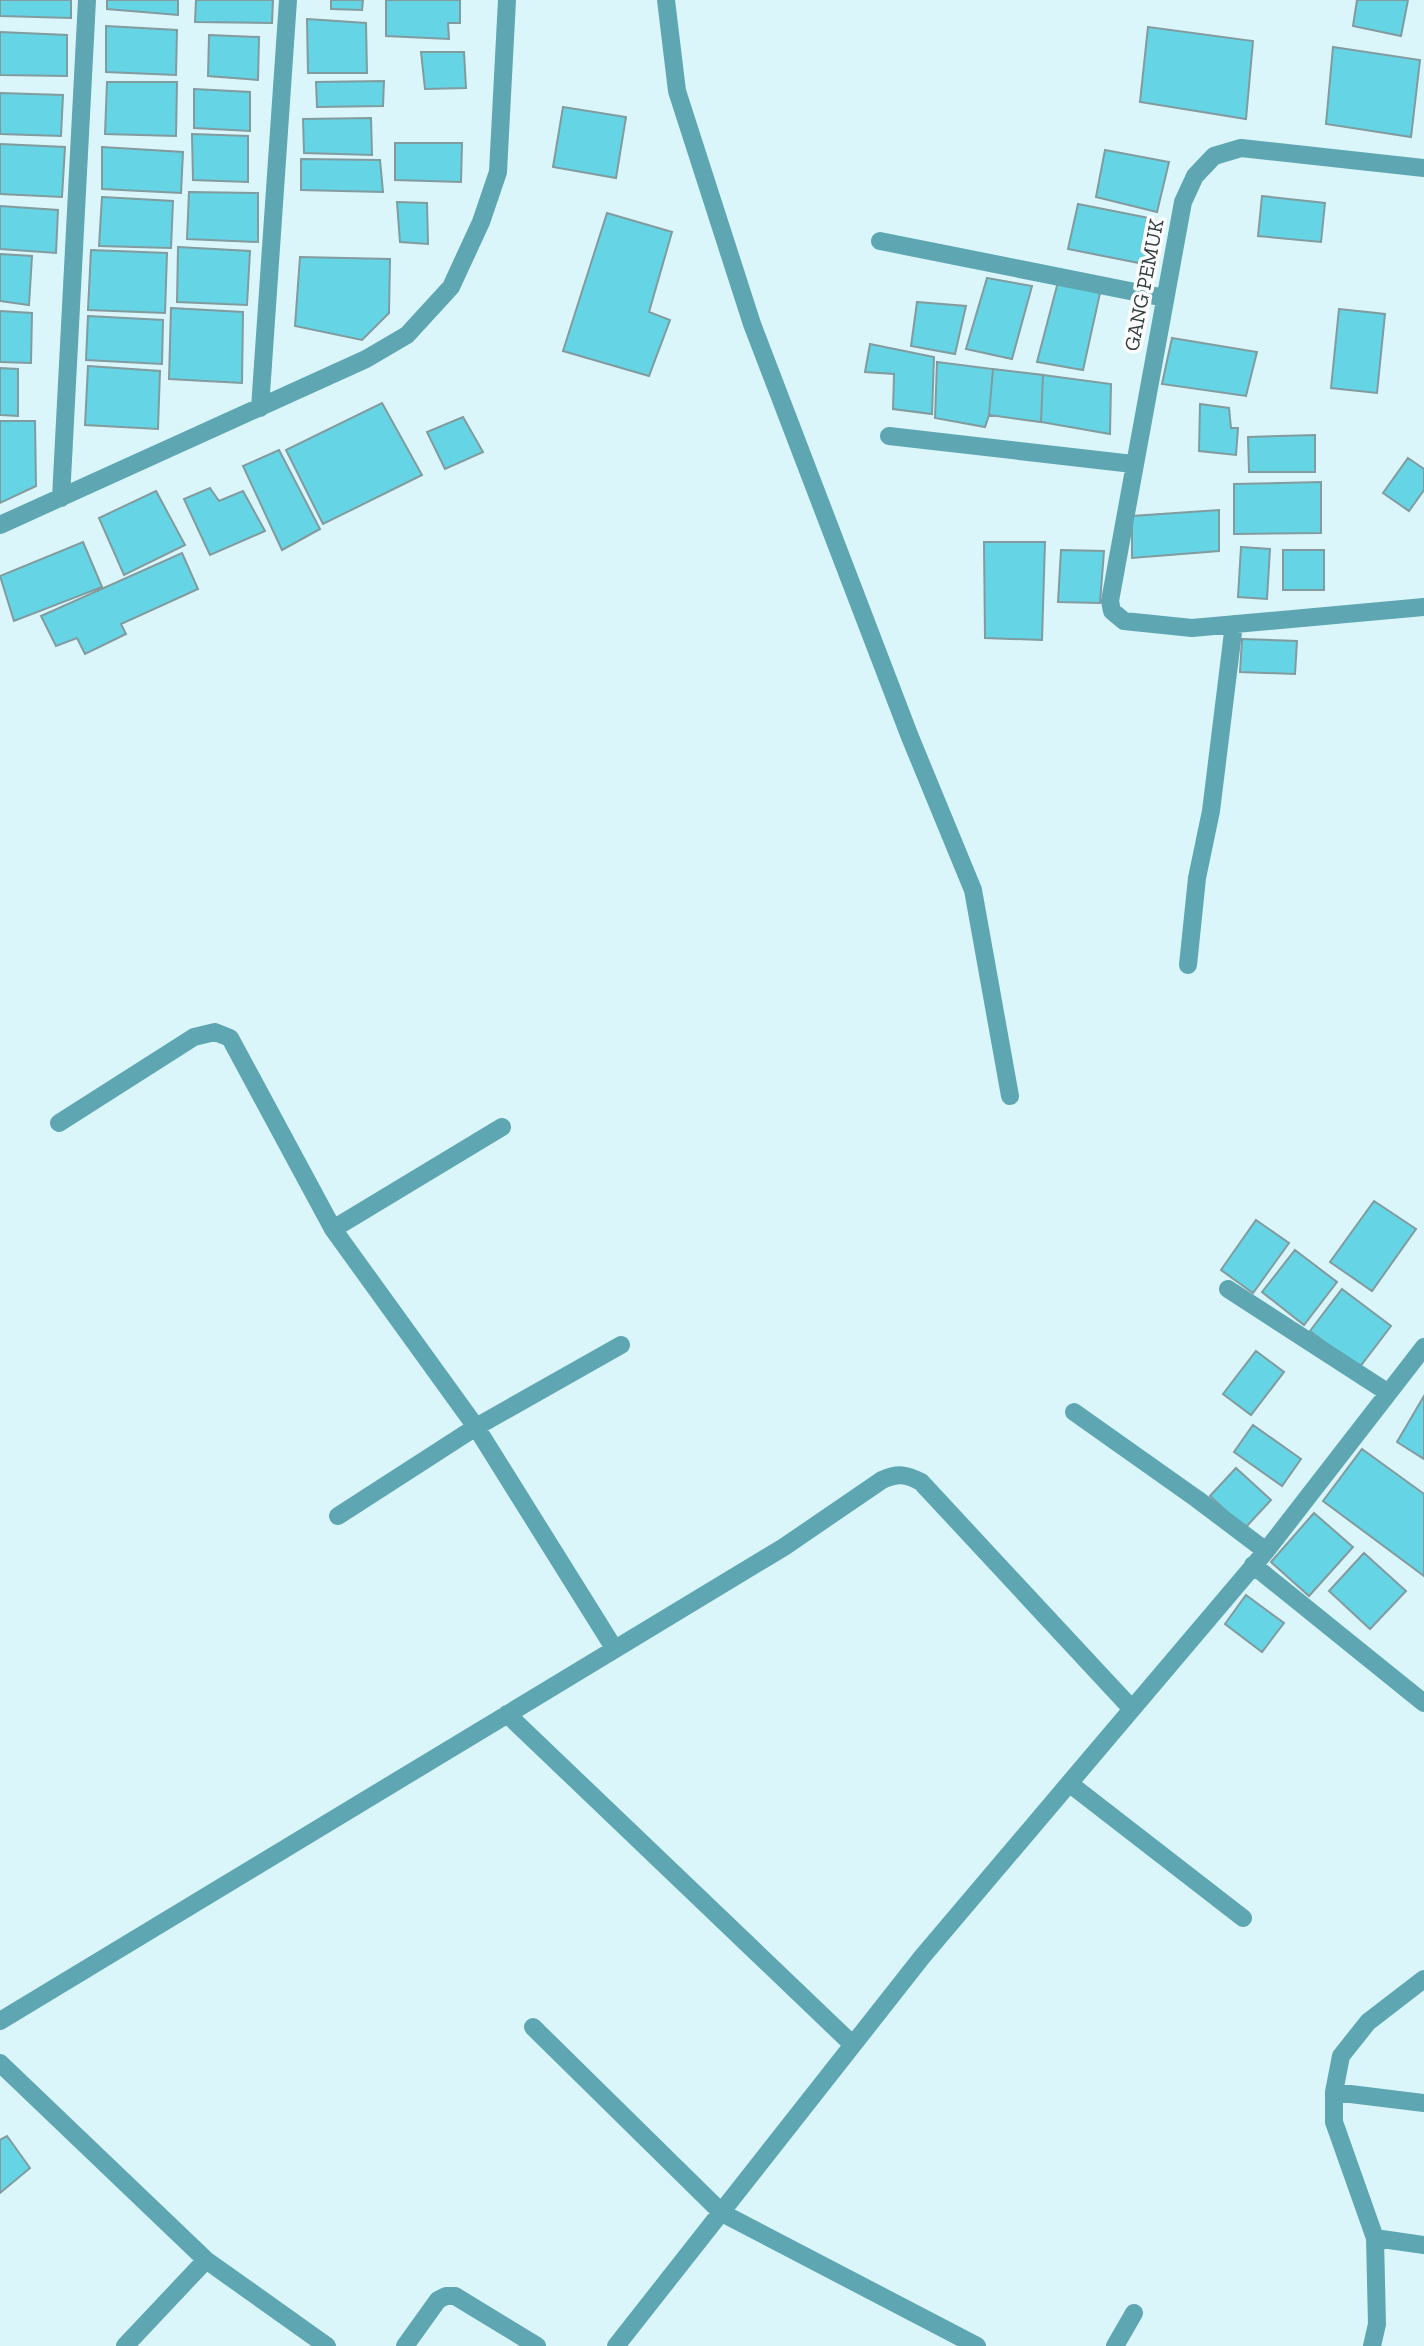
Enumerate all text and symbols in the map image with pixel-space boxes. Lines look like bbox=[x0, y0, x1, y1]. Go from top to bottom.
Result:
street label: GANG PEMUK bbox=[1118, 216, 1169, 353]

